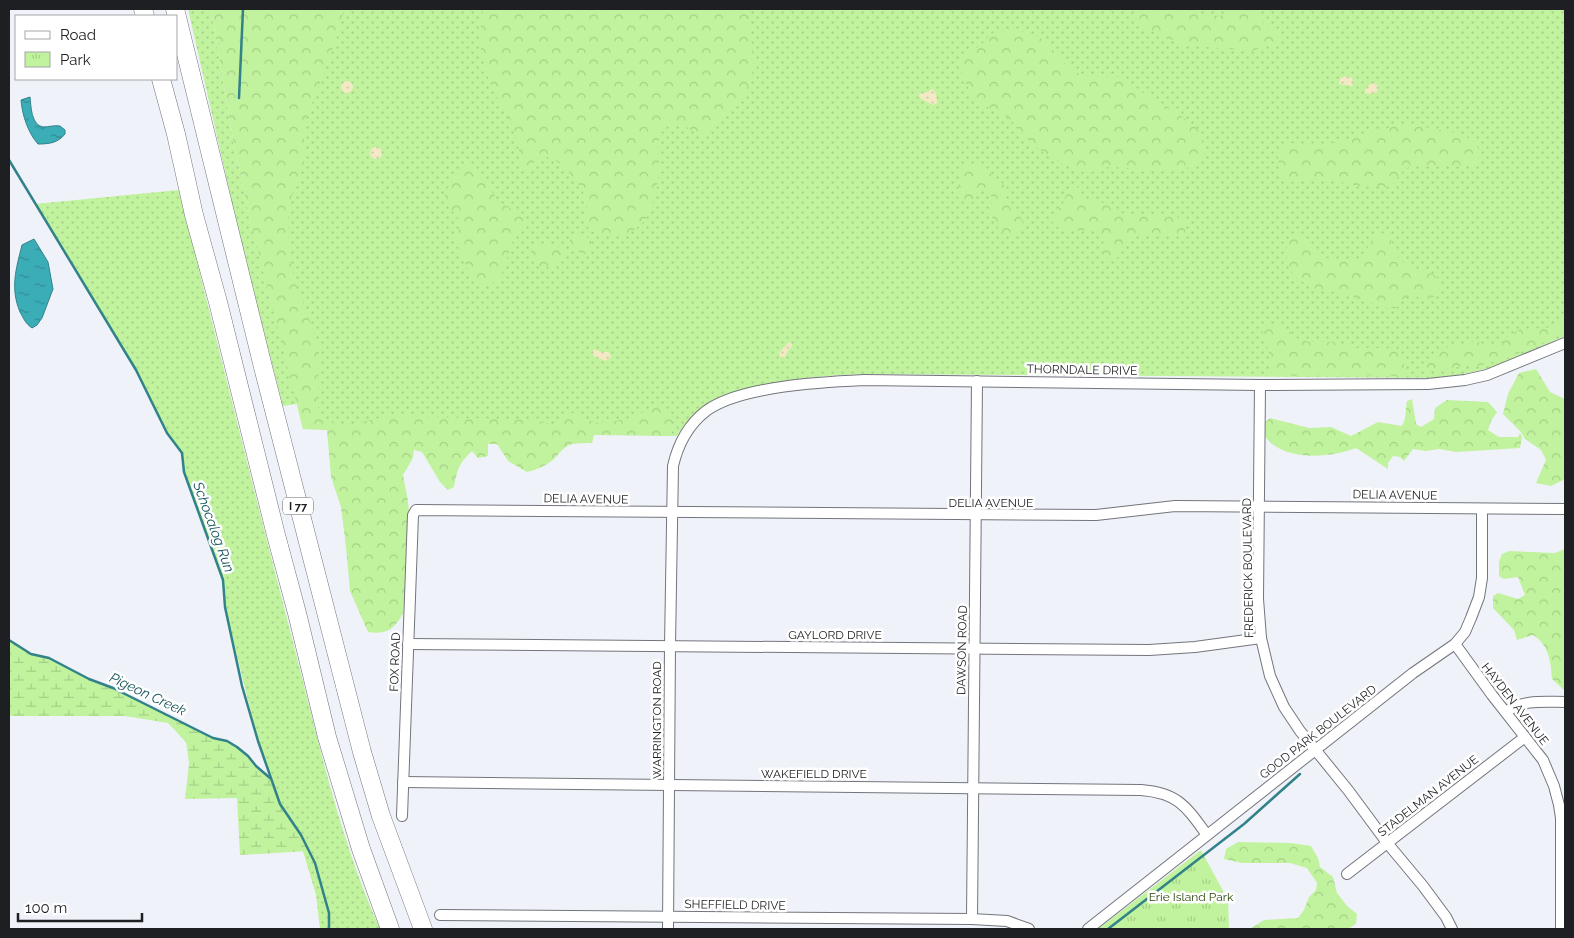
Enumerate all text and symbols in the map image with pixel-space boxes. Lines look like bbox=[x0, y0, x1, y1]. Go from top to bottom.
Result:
legend bbox=[15, 15, 178, 80]
text: Road bbox=[60, 26, 96, 44]
text: Park bbox=[60, 51, 91, 69]
street label: THORNDALE DRIVE bbox=[1026, 362, 1138, 378]
water label: Schocalog Run bbox=[190, 479, 238, 575]
street label: DELIA AVENUE bbox=[1352, 487, 1438, 503]
street label: DELIA AVENUE bbox=[543, 491, 629, 507]
street label: DELIA AVENUE bbox=[949, 496, 1033, 510]
street label: FREDERICK BOULEVARD bbox=[1240, 497, 1256, 638]
road number: I 77 bbox=[283, 498, 313, 514]
street label: DAWSON ROAD bbox=[954, 605, 970, 695]
street label: GAYLORD DRIVE bbox=[788, 628, 882, 642]
street label: FOX ROAD bbox=[387, 632, 403, 692]
street label: HAYDEN AVENUE bbox=[1479, 660, 1551, 748]
street label: WARRINGTON ROAD bbox=[650, 661, 664, 779]
water label: Pigeon Creek bbox=[107, 669, 189, 719]
street label: GOOD PARK BOULEVARD bbox=[1257, 682, 1379, 782]
street label: STADELMAN AVENUE bbox=[1375, 752, 1481, 840]
street label: WAKEFIELD DRIVE bbox=[761, 767, 867, 781]
scale bar bbox=[18, 890, 141, 922]
park label: Erie Island Park bbox=[1149, 890, 1234, 904]
street label: SHEFFIELD DRIVE bbox=[684, 897, 786, 913]
text: 100 m bbox=[25, 899, 67, 917]

